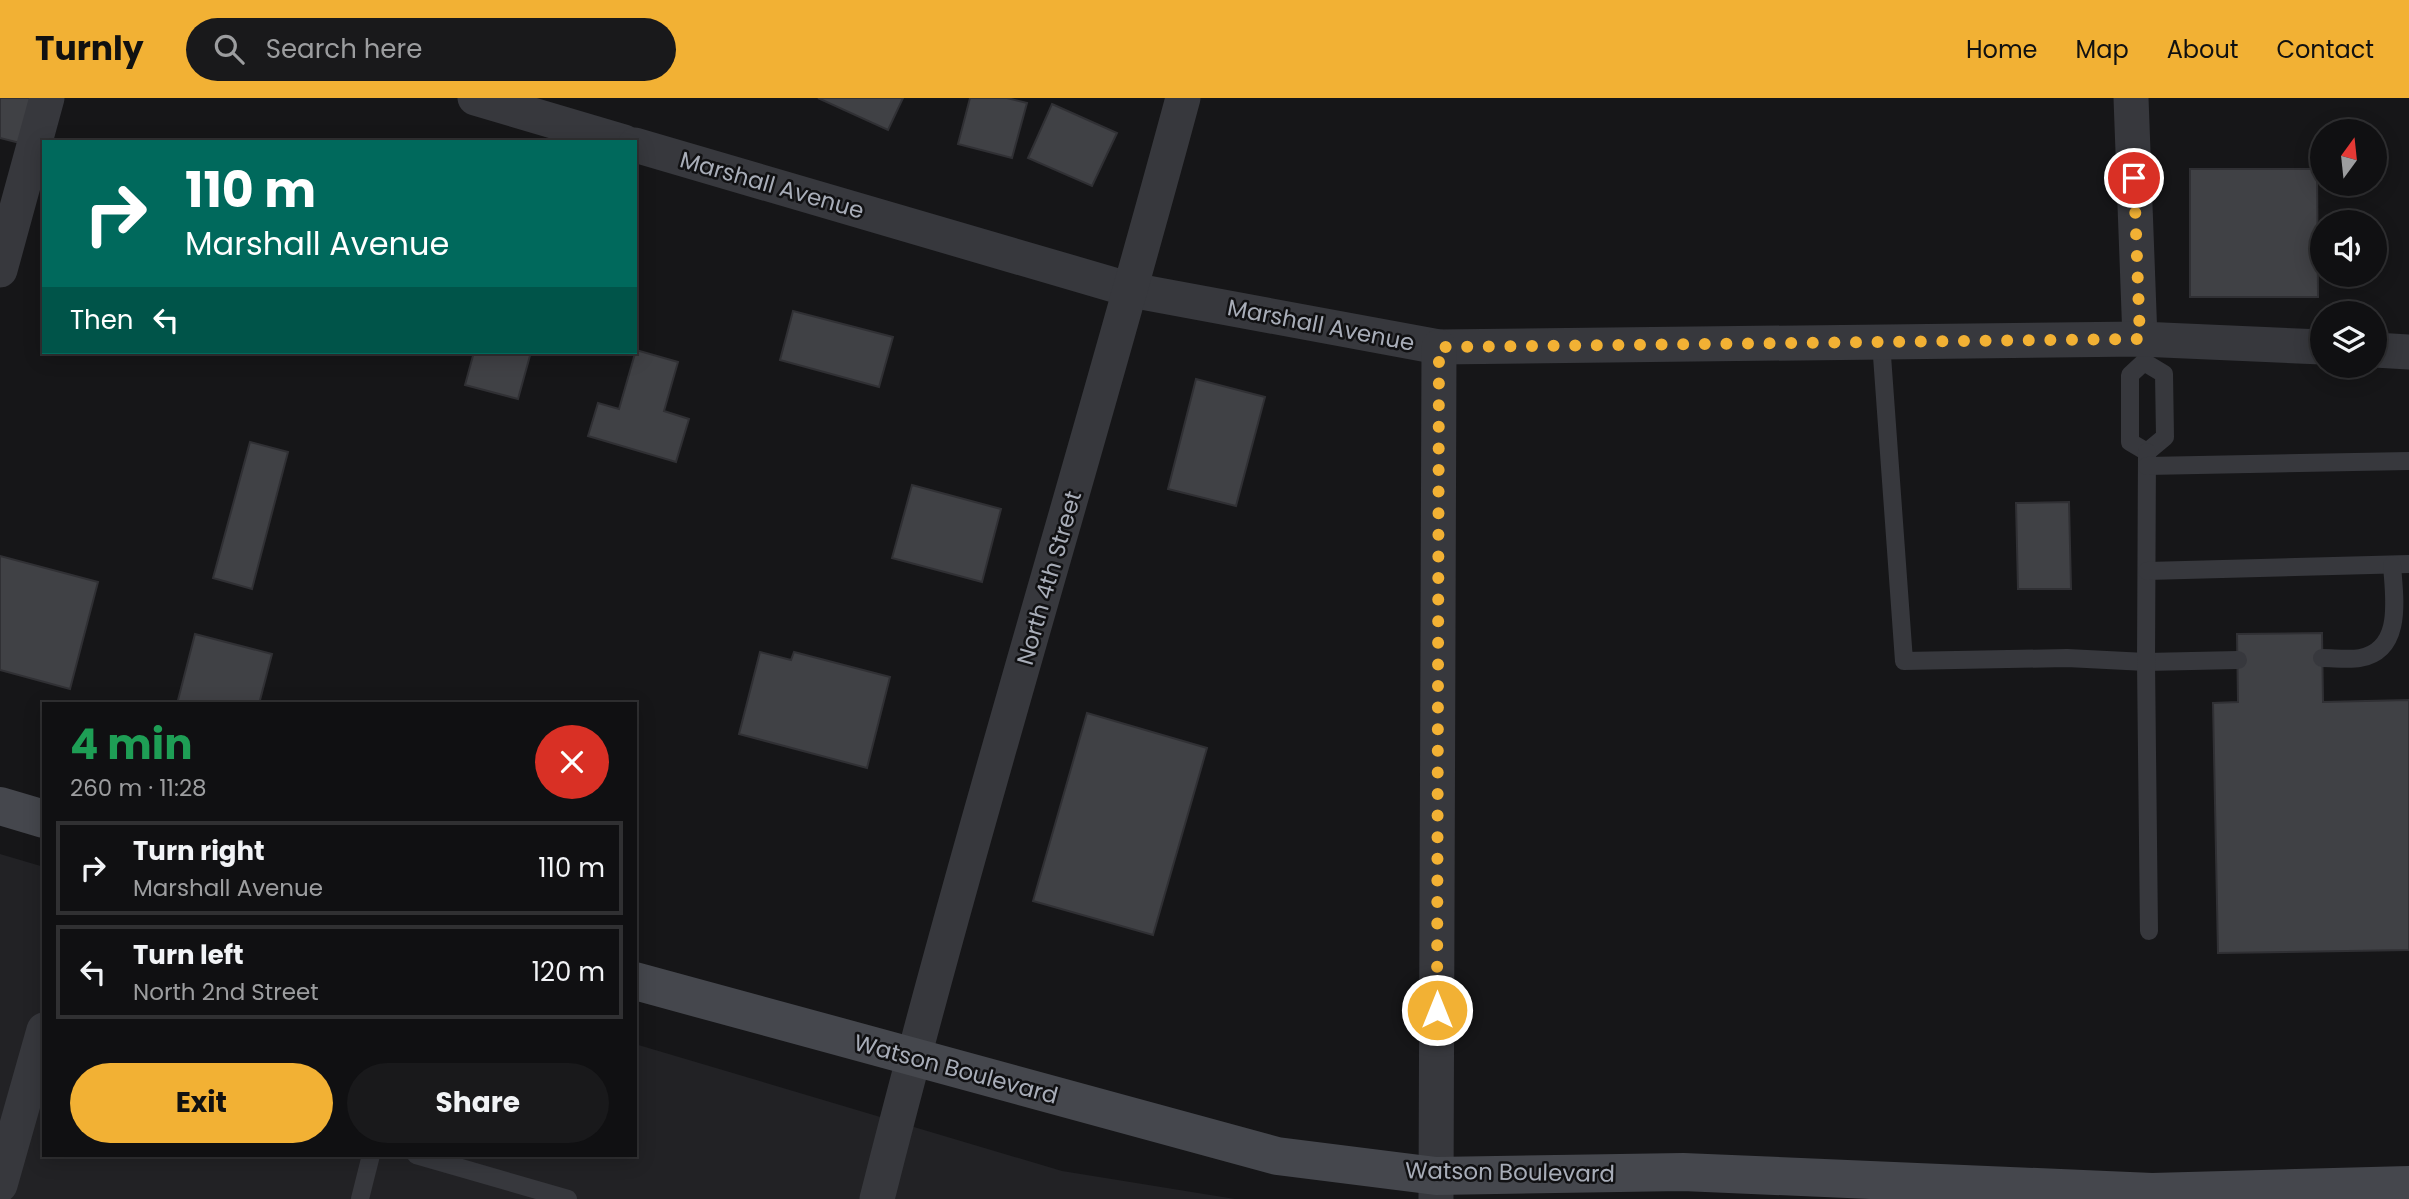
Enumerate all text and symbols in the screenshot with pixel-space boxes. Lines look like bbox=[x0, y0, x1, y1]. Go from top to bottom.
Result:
search box bbox=[186, 18, 676, 81]
text: Turnly bbox=[35, 25, 144, 72]
icon: search bbox=[210, 30, 248, 68]
text: Search here bbox=[266, 31, 422, 67]
text: Home bbox=[1966, 33, 2038, 66]
text: Map bbox=[2076, 33, 2129, 66]
text: About bbox=[2167, 33, 2238, 66]
text: Contact bbox=[2276, 33, 2374, 66]
north arrow bbox=[2310, 119, 2387, 196]
map controls bbox=[2310, 119, 2387, 378]
street label: Marshall Avenue bbox=[676, 143, 868, 227]
pin bbox=[2104, 148, 2164, 208]
text: 110 m bbox=[185, 156, 316, 224]
icon: arrive bbox=[2115, 159, 2153, 197]
icon: right bbox=[70, 168, 161, 259]
button: sound bbox=[2310, 210, 2387, 287]
text: Marshall Avenue bbox=[185, 221, 449, 266]
street label: Marshall Avenue bbox=[1225, 291, 1417, 359]
icon: left bbox=[147, 301, 185, 339]
button: layers bbox=[2310, 301, 2387, 378]
text: Then bbox=[70, 302, 133, 338]
street label: North 4th Street bbox=[1009, 487, 1089, 669]
text: 4 min bbox=[70, 715, 193, 774]
button: close bbox=[535, 725, 609, 799]
text: 260 m · 11:28 bbox=[70, 772, 207, 804]
text: Turn right bbox=[133, 833, 265, 869]
icon: right bbox=[74, 849, 112, 887]
text: 110 m bbox=[538, 850, 605, 886]
text: Marshall Avenue bbox=[133, 872, 323, 904]
text: Turn left bbox=[133, 937, 244, 973]
icon: left bbox=[74, 953, 112, 991]
text: 120 m bbox=[532, 954, 605, 990]
position arrow bbox=[1400, 973, 1474, 1047]
text: North 2nd Street bbox=[133, 976, 319, 1008]
street label: Watson Boulevard bbox=[850, 1026, 1062, 1112]
button: Exit bbox=[70, 1063, 333, 1143]
button: Share bbox=[347, 1063, 609, 1143]
street label: Watson Boulevard bbox=[1405, 1154, 1615, 1190]

